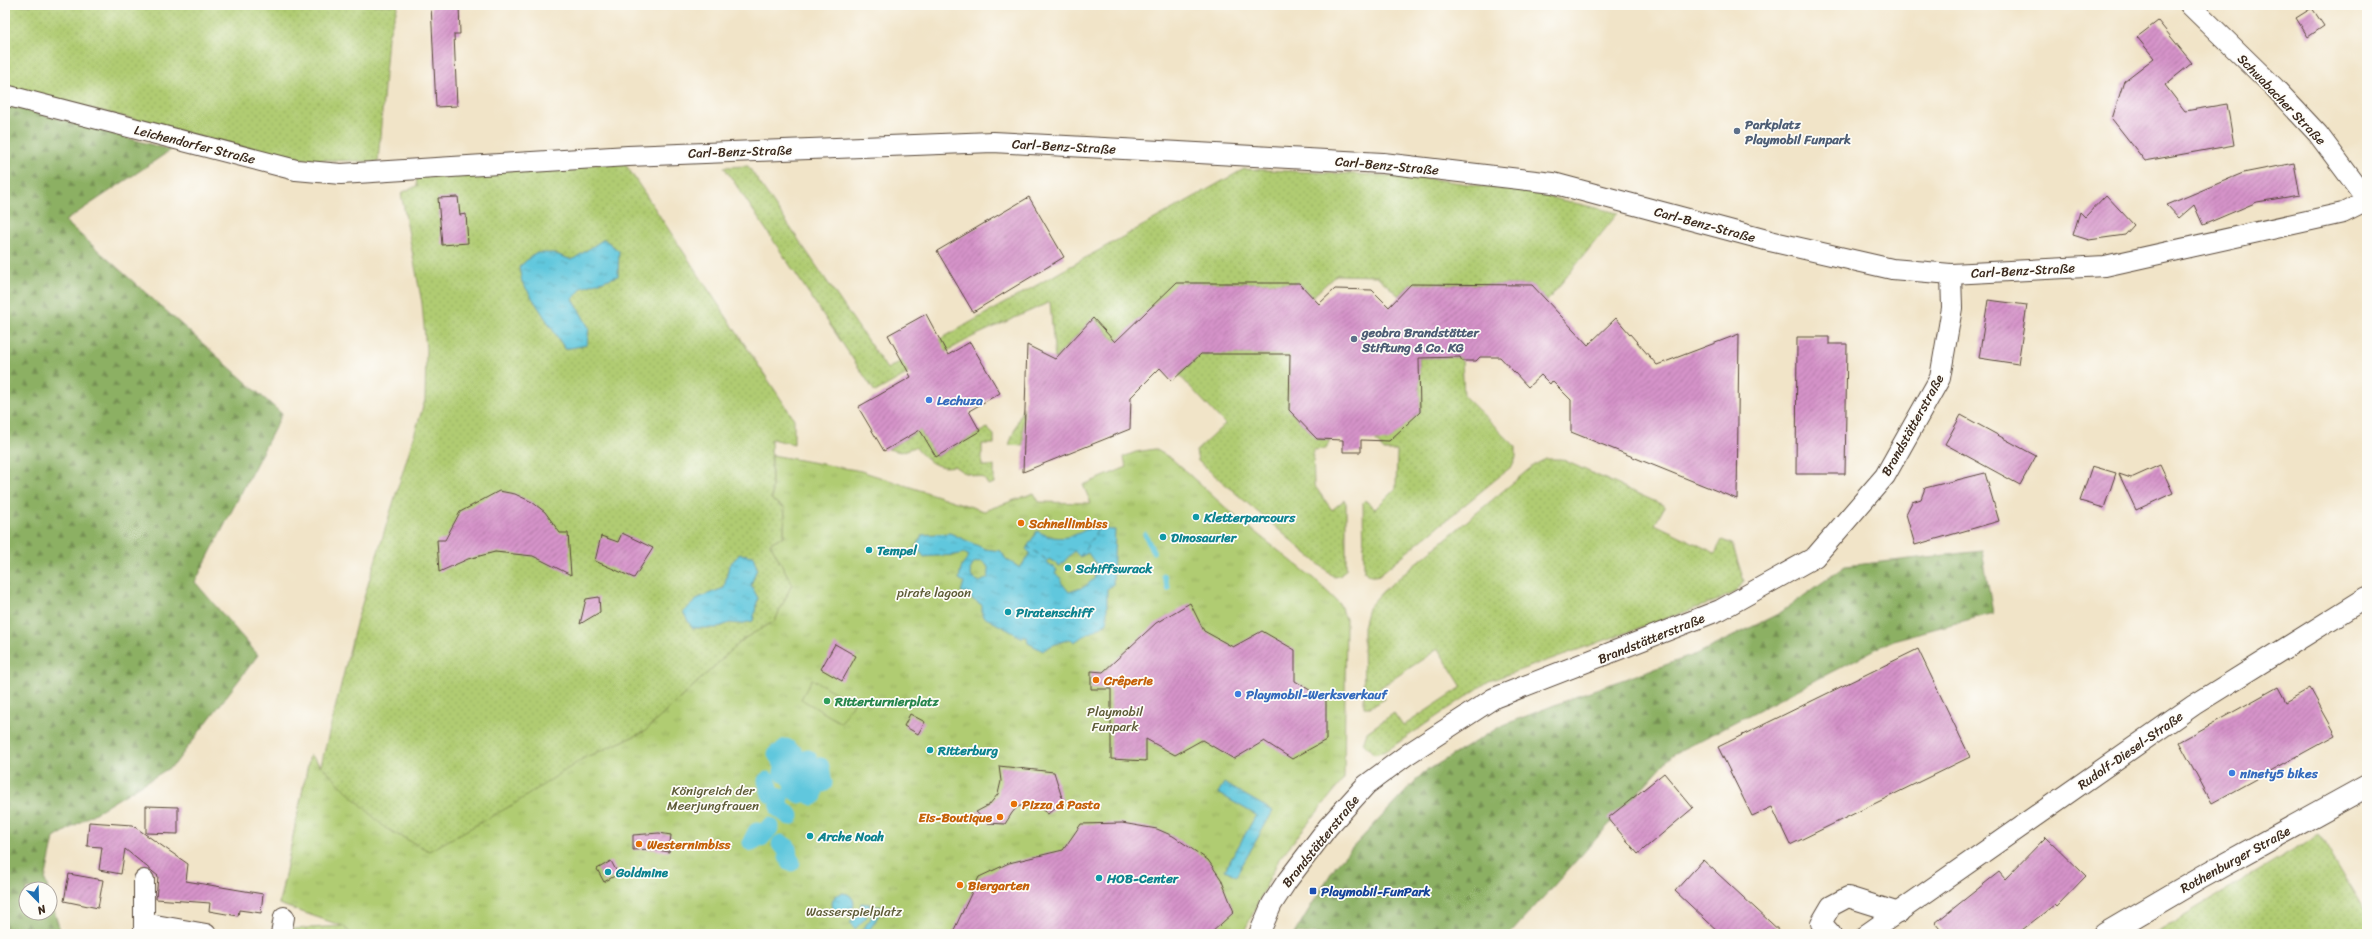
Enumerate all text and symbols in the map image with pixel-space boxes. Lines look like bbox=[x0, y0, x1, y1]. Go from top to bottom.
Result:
street label: Schwabacher Straße bbox=[2232, 48, 2332, 151]
place label: Parkplatz Playmobil Funpark bbox=[1745, 113, 1851, 151]
street label: Leichendorfer Straße bbox=[132, 118, 258, 171]
marker: Parkplatz Playmobil Funpark bbox=[1732, 126, 1742, 136]
street label: Carl-Benz-Straße bbox=[1011, 132, 1117, 161]
street label: Carl-Benz-Straße bbox=[688, 138, 793, 165]
street label: Carl-Benz-Straße bbox=[1334, 150, 1440, 182]
street label: Carl-Benz-Straße bbox=[1652, 200, 1758, 249]
street label: Carl-Benz-Straße bbox=[1970, 256, 2076, 285]
place label: geobra Brandstätter Stiftung & Co. KG bbox=[1360, 321, 1481, 359]
marker: geobra Brandstätter Stiftung & Co. KG bbox=[1349, 334, 1359, 344]
street label: Brandstätterstraße bbox=[1875, 370, 1950, 481]
place label: Lechuza bbox=[937, 389, 983, 412]
marker: Lechuza bbox=[924, 395, 934, 405]
place label: Kletterparcours bbox=[1203, 506, 1296, 529]
place label: Schnellimbiss bbox=[1028, 512, 1108, 535]
marker: Kletterparcours bbox=[1191, 512, 1201, 522]
marker: Schnellimbiss bbox=[1016, 518, 1026, 528]
place label: Dinosaurier bbox=[1171, 526, 1238, 549]
marker: Dinosaurier bbox=[1158, 532, 1168, 542]
place label: Tempel bbox=[877, 539, 918, 562]
marker: Tempel bbox=[864, 545, 874, 555]
place label: Schiffswrack bbox=[1075, 557, 1153, 580]
marker: Schiffswrack bbox=[1063, 563, 1073, 573]
park label: pirate lagoon bbox=[896, 581, 971, 604]
place label: Piratenschiff bbox=[1016, 601, 1095, 624]
marker: Piratenschiff bbox=[1003, 607, 1013, 617]
street label: Brandstätterstraße bbox=[1594, 607, 1708, 670]
place label: Crêperie bbox=[1103, 669, 1154, 692]
marker: Crêperie bbox=[1091, 675, 1101, 685]
place label: Playmobil-Werksverkauf bbox=[1246, 683, 1388, 706]
marker: Playmobil-Werksverkauf bbox=[1233, 689, 1243, 699]
place label: Ritterturnierplatz bbox=[834, 690, 940, 713]
marker: Ritterturnierplatz bbox=[822, 696, 832, 706]
park label: Playmobil Funpark bbox=[1087, 700, 1143, 738]
street label: Rudolf-Diesel-Straße bbox=[2072, 705, 2188, 796]
place label: Ritterburg bbox=[937, 739, 998, 762]
marker: Ritterburg bbox=[925, 745, 935, 755]
place label: ninety5 bikes bbox=[2239, 762, 2319, 785]
marker: ninety5 bikes bbox=[2227, 768, 2237, 778]
park label: Königreich der Meerjungfrauen bbox=[667, 779, 759, 817]
street label: Brandstätterstraße bbox=[1276, 790, 1365, 893]
place label: Pizza & Pasta bbox=[1022, 793, 1100, 816]
marker: Pizza & Pasta bbox=[1009, 799, 1019, 809]
place label: Eis-Boutique bbox=[919, 806, 993, 829]
marker: Eis-Boutique bbox=[995, 812, 1005, 822]
street label: Rothenburger Straße bbox=[2176, 820, 2295, 899]
place label: Arche Noah bbox=[817, 825, 884, 848]
marker: Arche Noah bbox=[805, 831, 815, 841]
place label: Westernimbiss bbox=[647, 833, 731, 856]
marker: Westernimbiss bbox=[634, 839, 644, 849]
place label: Goldmine bbox=[615, 861, 669, 884]
marker: Goldmine bbox=[603, 867, 613, 877]
place label: HOB-Center bbox=[1106, 867, 1180, 890]
marker: HOB-Center bbox=[1094, 873, 1104, 883]
place label: Biergarten bbox=[968, 874, 1031, 897]
marker: Biergarten bbox=[955, 880, 965, 890]
place label: Playmobil-FunPark bbox=[1321, 880, 1432, 903]
north arrow bbox=[18, 881, 58, 921]
marker: Playmobil-FunPark bbox=[1308, 886, 1318, 896]
text: N bbox=[34, 899, 50, 920]
park label: Wasserspielplatz bbox=[806, 900, 903, 923]

